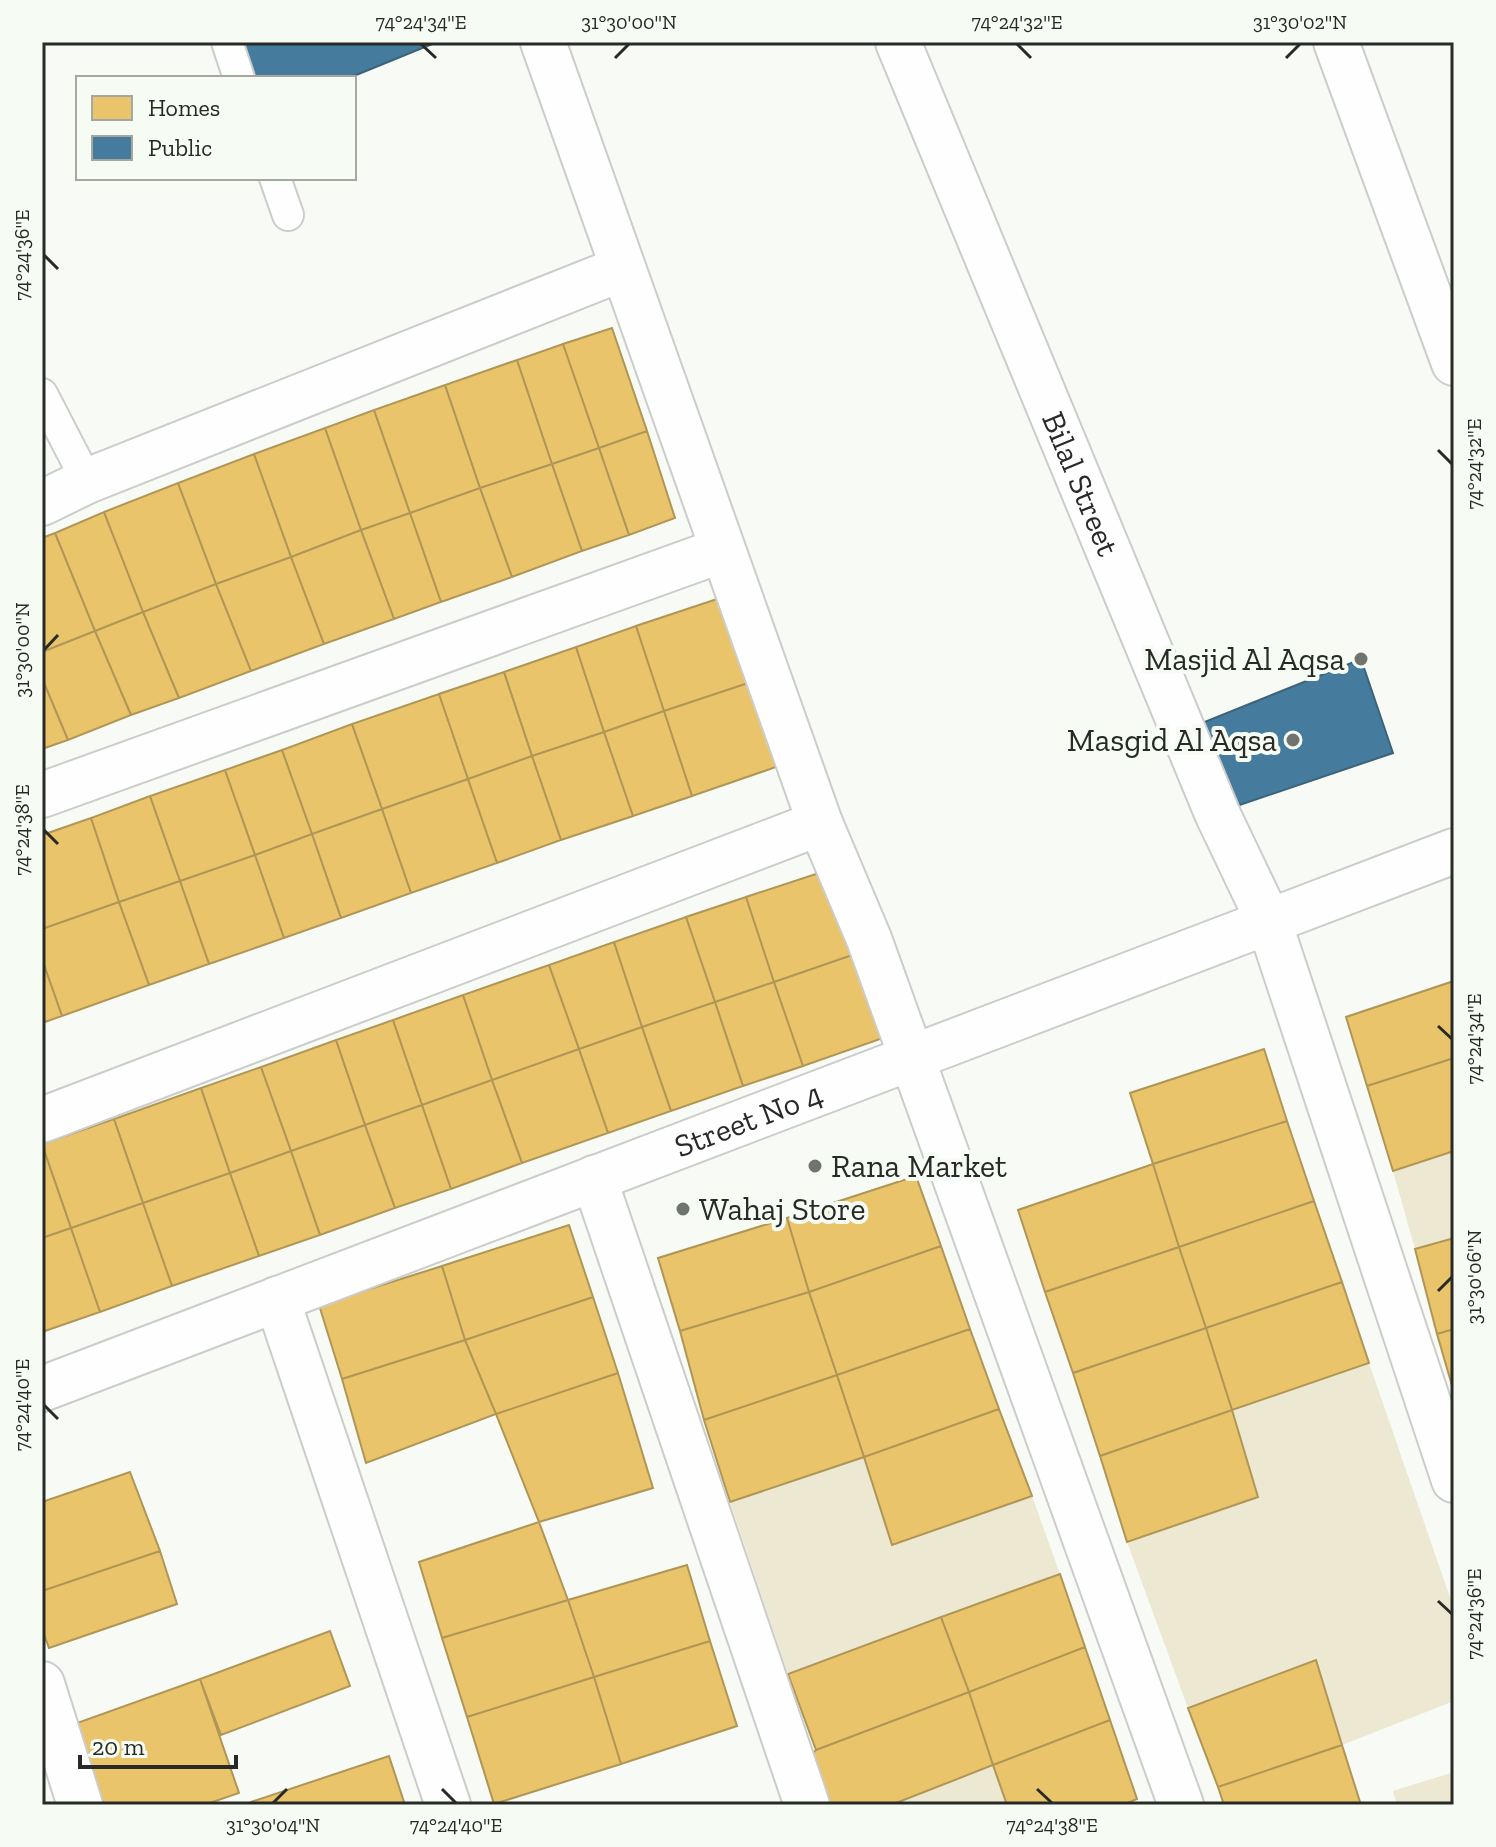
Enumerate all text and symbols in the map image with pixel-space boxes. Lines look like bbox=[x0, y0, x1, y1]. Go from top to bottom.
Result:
text: 74°24'34"E bbox=[376, 10, 466, 34]
text: 31°30'00"N bbox=[581, 10, 677, 34]
text: 74°24'32"E bbox=[972, 10, 1062, 34]
text: 31°30'02"N bbox=[1253, 10, 1347, 34]
legend bbox=[76, 76, 356, 180]
text: Homes bbox=[148, 93, 220, 122]
text: Public bbox=[148, 133, 212, 162]
text: 74°24'36"E bbox=[10, 209, 34, 301]
street label: Bilal Street bbox=[1034, 406, 1127, 561]
text: 74°24'32"E bbox=[1462, 419, 1486, 509]
text: 31°30'00"N bbox=[10, 602, 34, 698]
place label: Masjid Al Aqsa bbox=[1144, 640, 1345, 678]
marker: Masjid Al Aqsa bbox=[1352, 650, 1370, 668]
place label: Masgid Al Aqsa bbox=[1067, 721, 1277, 759]
marker: Masgid Al Aqsa bbox=[1284, 731, 1302, 749]
text: 74°24'38"E bbox=[10, 784, 34, 876]
text: 74°24'34"E bbox=[1462, 994, 1486, 1084]
street label: Street No 4 bbox=[669, 1074, 828, 1165]
place label: Rana Market bbox=[831, 1147, 1007, 1185]
marker: Rana Market bbox=[806, 1157, 824, 1175]
place label: Wahaj Store bbox=[699, 1190, 865, 1228]
marker: Wahaj Store bbox=[674, 1200, 692, 1218]
text: 31°30'06"N bbox=[1462, 1230, 1486, 1324]
text: 74°24'40"E bbox=[10, 1359, 34, 1451]
text: 74°24'36"E bbox=[1462, 1568, 1486, 1660]
scale bar bbox=[80, 1719, 236, 1769]
text: 20 m bbox=[92, 1732, 145, 1761]
text: 31°30'04"N bbox=[226, 1813, 320, 1837]
text: 74°24'40"E bbox=[410, 1813, 502, 1837]
text: 74°24'38"E bbox=[1006, 1813, 1098, 1837]

